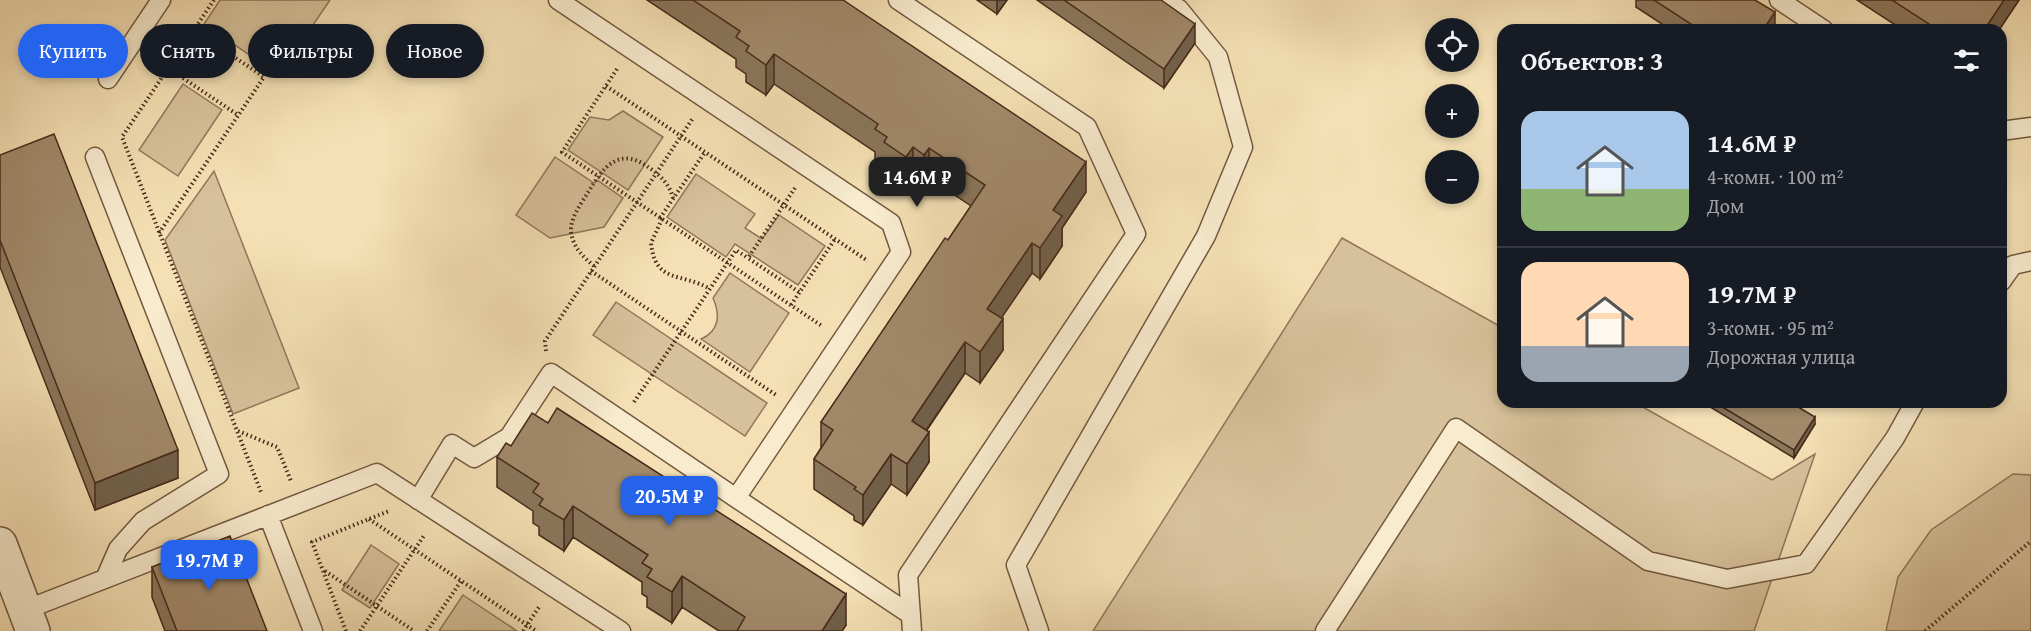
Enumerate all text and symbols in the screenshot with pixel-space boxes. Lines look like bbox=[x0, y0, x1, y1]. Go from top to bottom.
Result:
map controls bbox=[1425, 18, 1479, 204]
button: locate bbox=[1425, 18, 1479, 72]
chip: Купить bbox=[18, 24, 128, 78]
chip: Снять bbox=[140, 24, 236, 78]
chip: Фильтры bbox=[248, 24, 374, 78]
chip: Новое bbox=[386, 24, 484, 78]
text: Объектов: 3 bbox=[1521, 41, 1664, 80]
icon: filters bbox=[1950, 44, 1983, 77]
button: + bbox=[1425, 84, 1479, 138]
text: 14.6M ₽ bbox=[1707, 123, 1796, 162]
icon: home bbox=[1569, 135, 1641, 207]
button: − bbox=[1425, 150, 1479, 204]
pin: 14.6M ₽ bbox=[862, 157, 972, 208]
text: 14.6M ₽ bbox=[883, 162, 951, 191]
text: 4-комн. · 100 m² bbox=[1707, 162, 1843, 191]
text: Дом bbox=[1707, 191, 1744, 220]
text: 19.7M ₽ bbox=[1707, 274, 1796, 313]
icon: home bbox=[1569, 286, 1641, 358]
text: 3-комн. · 95 m² bbox=[1707, 313, 1834, 342]
text: Дорожная улица bbox=[1707, 342, 1855, 371]
pin: 20.5M ₽ bbox=[614, 476, 724, 527]
text: 20.5M ₽ bbox=[635, 481, 703, 510]
pin: 19.7M ₽ bbox=[154, 540, 264, 591]
text: 19.7M ₽ bbox=[175, 545, 243, 574]

